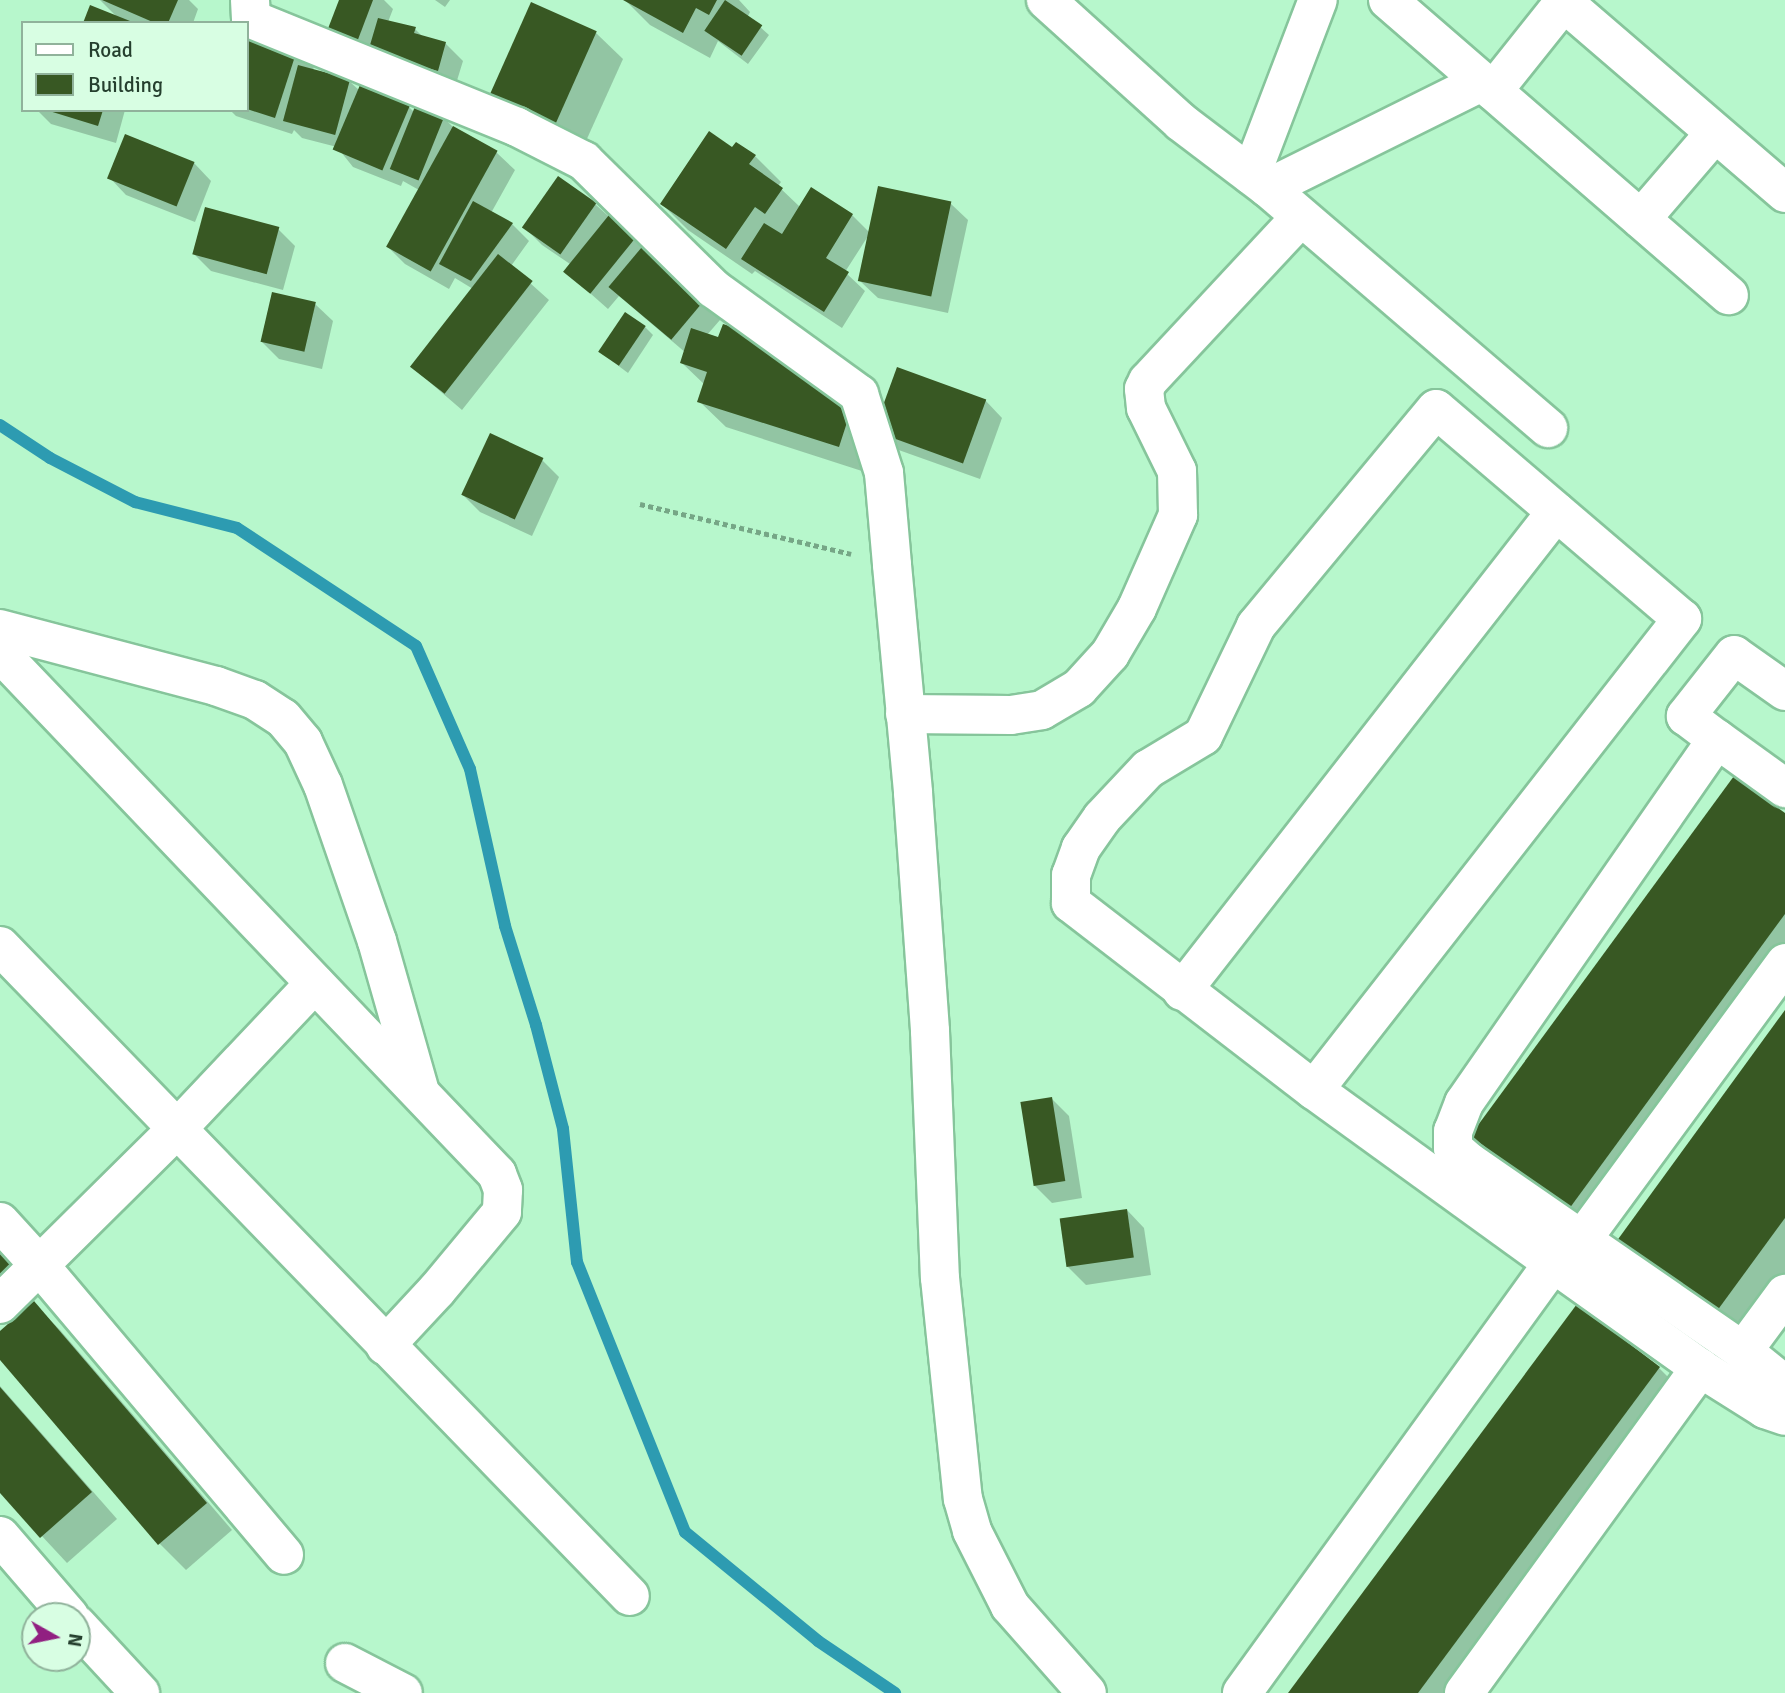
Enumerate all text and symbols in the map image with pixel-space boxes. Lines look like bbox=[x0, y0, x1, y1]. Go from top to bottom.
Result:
legend bbox=[21, 21, 248, 112]
text: Road bbox=[88, 37, 133, 63]
text: Building bbox=[88, 72, 163, 98]
north arrow bbox=[21, 1602, 91, 1672]
text: N bbox=[62, 1632, 88, 1648]

